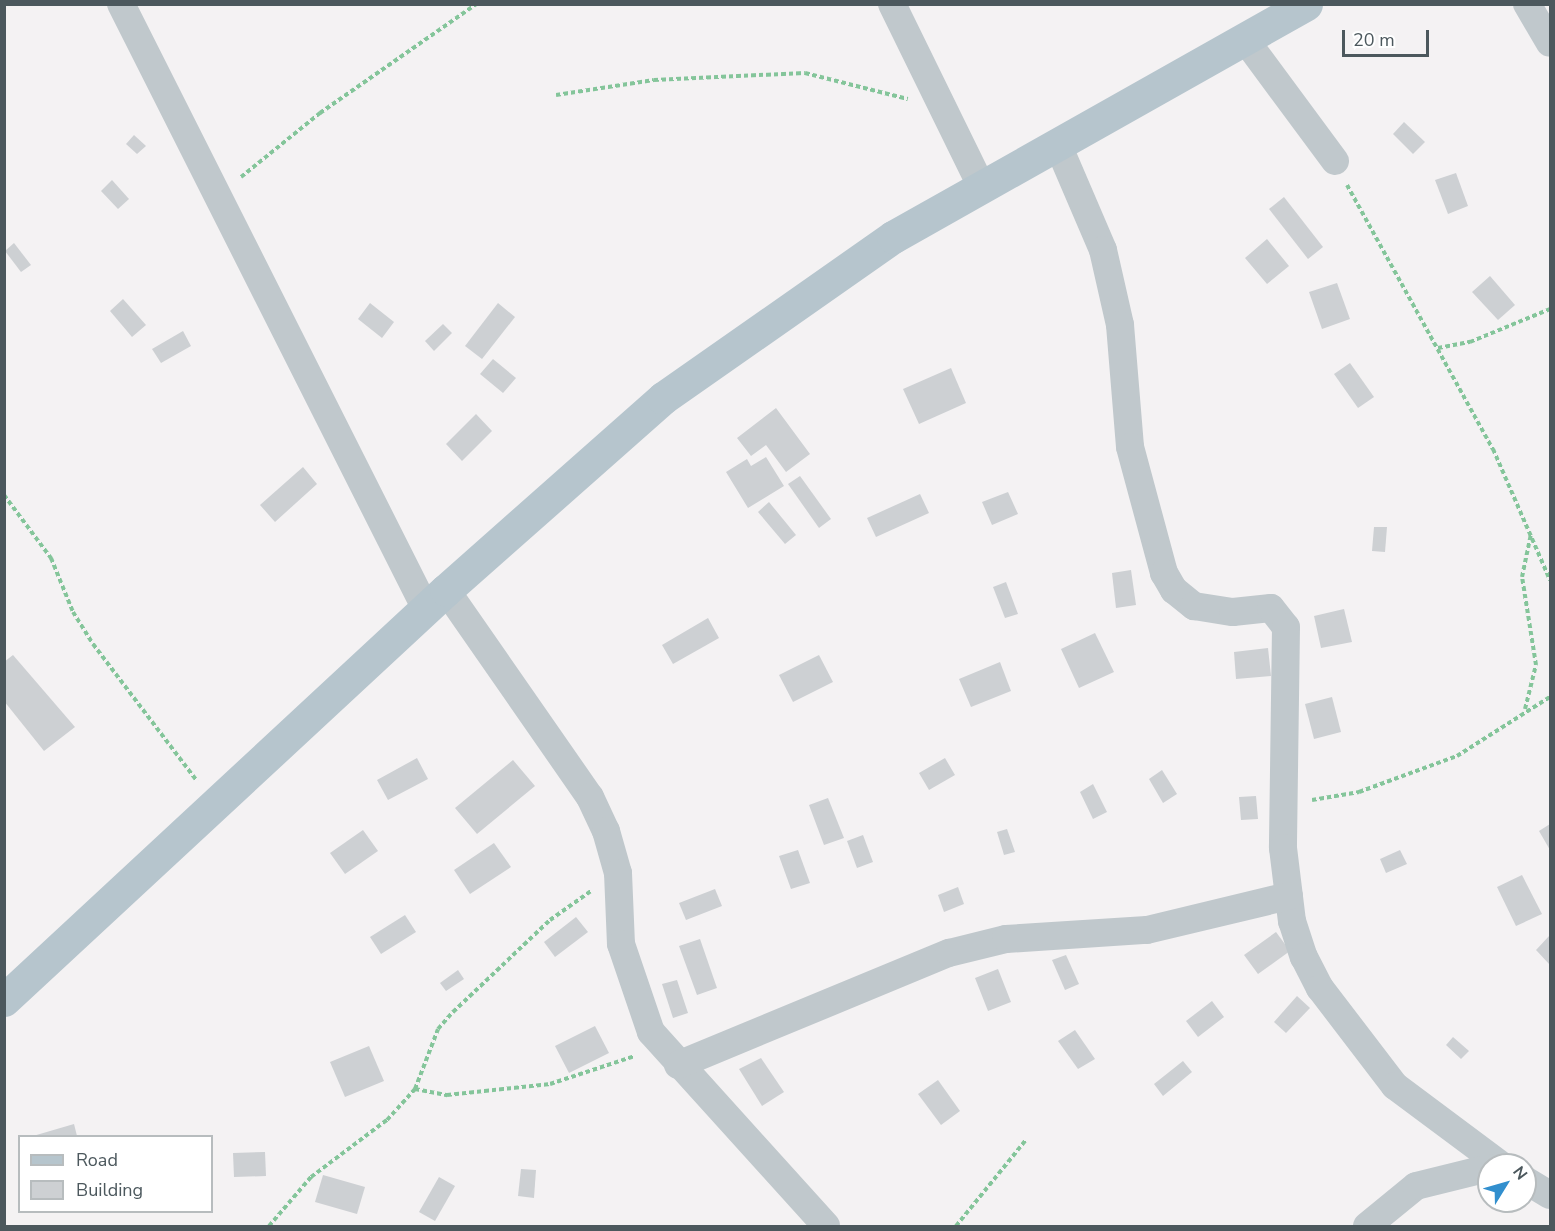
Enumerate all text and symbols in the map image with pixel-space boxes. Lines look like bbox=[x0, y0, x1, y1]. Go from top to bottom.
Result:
scale bar bbox=[1345, 18, 1432, 56]
text: 20 m bbox=[1353, 28, 1395, 52]
legend bbox=[18, 1135, 213, 1213]
text: Road bbox=[76, 1148, 118, 1172]
north arrow bbox=[1477, 1153, 1537, 1213]
text: N bbox=[1507, 1162, 1532, 1185]
text: Building bbox=[76, 1178, 143, 1202]

